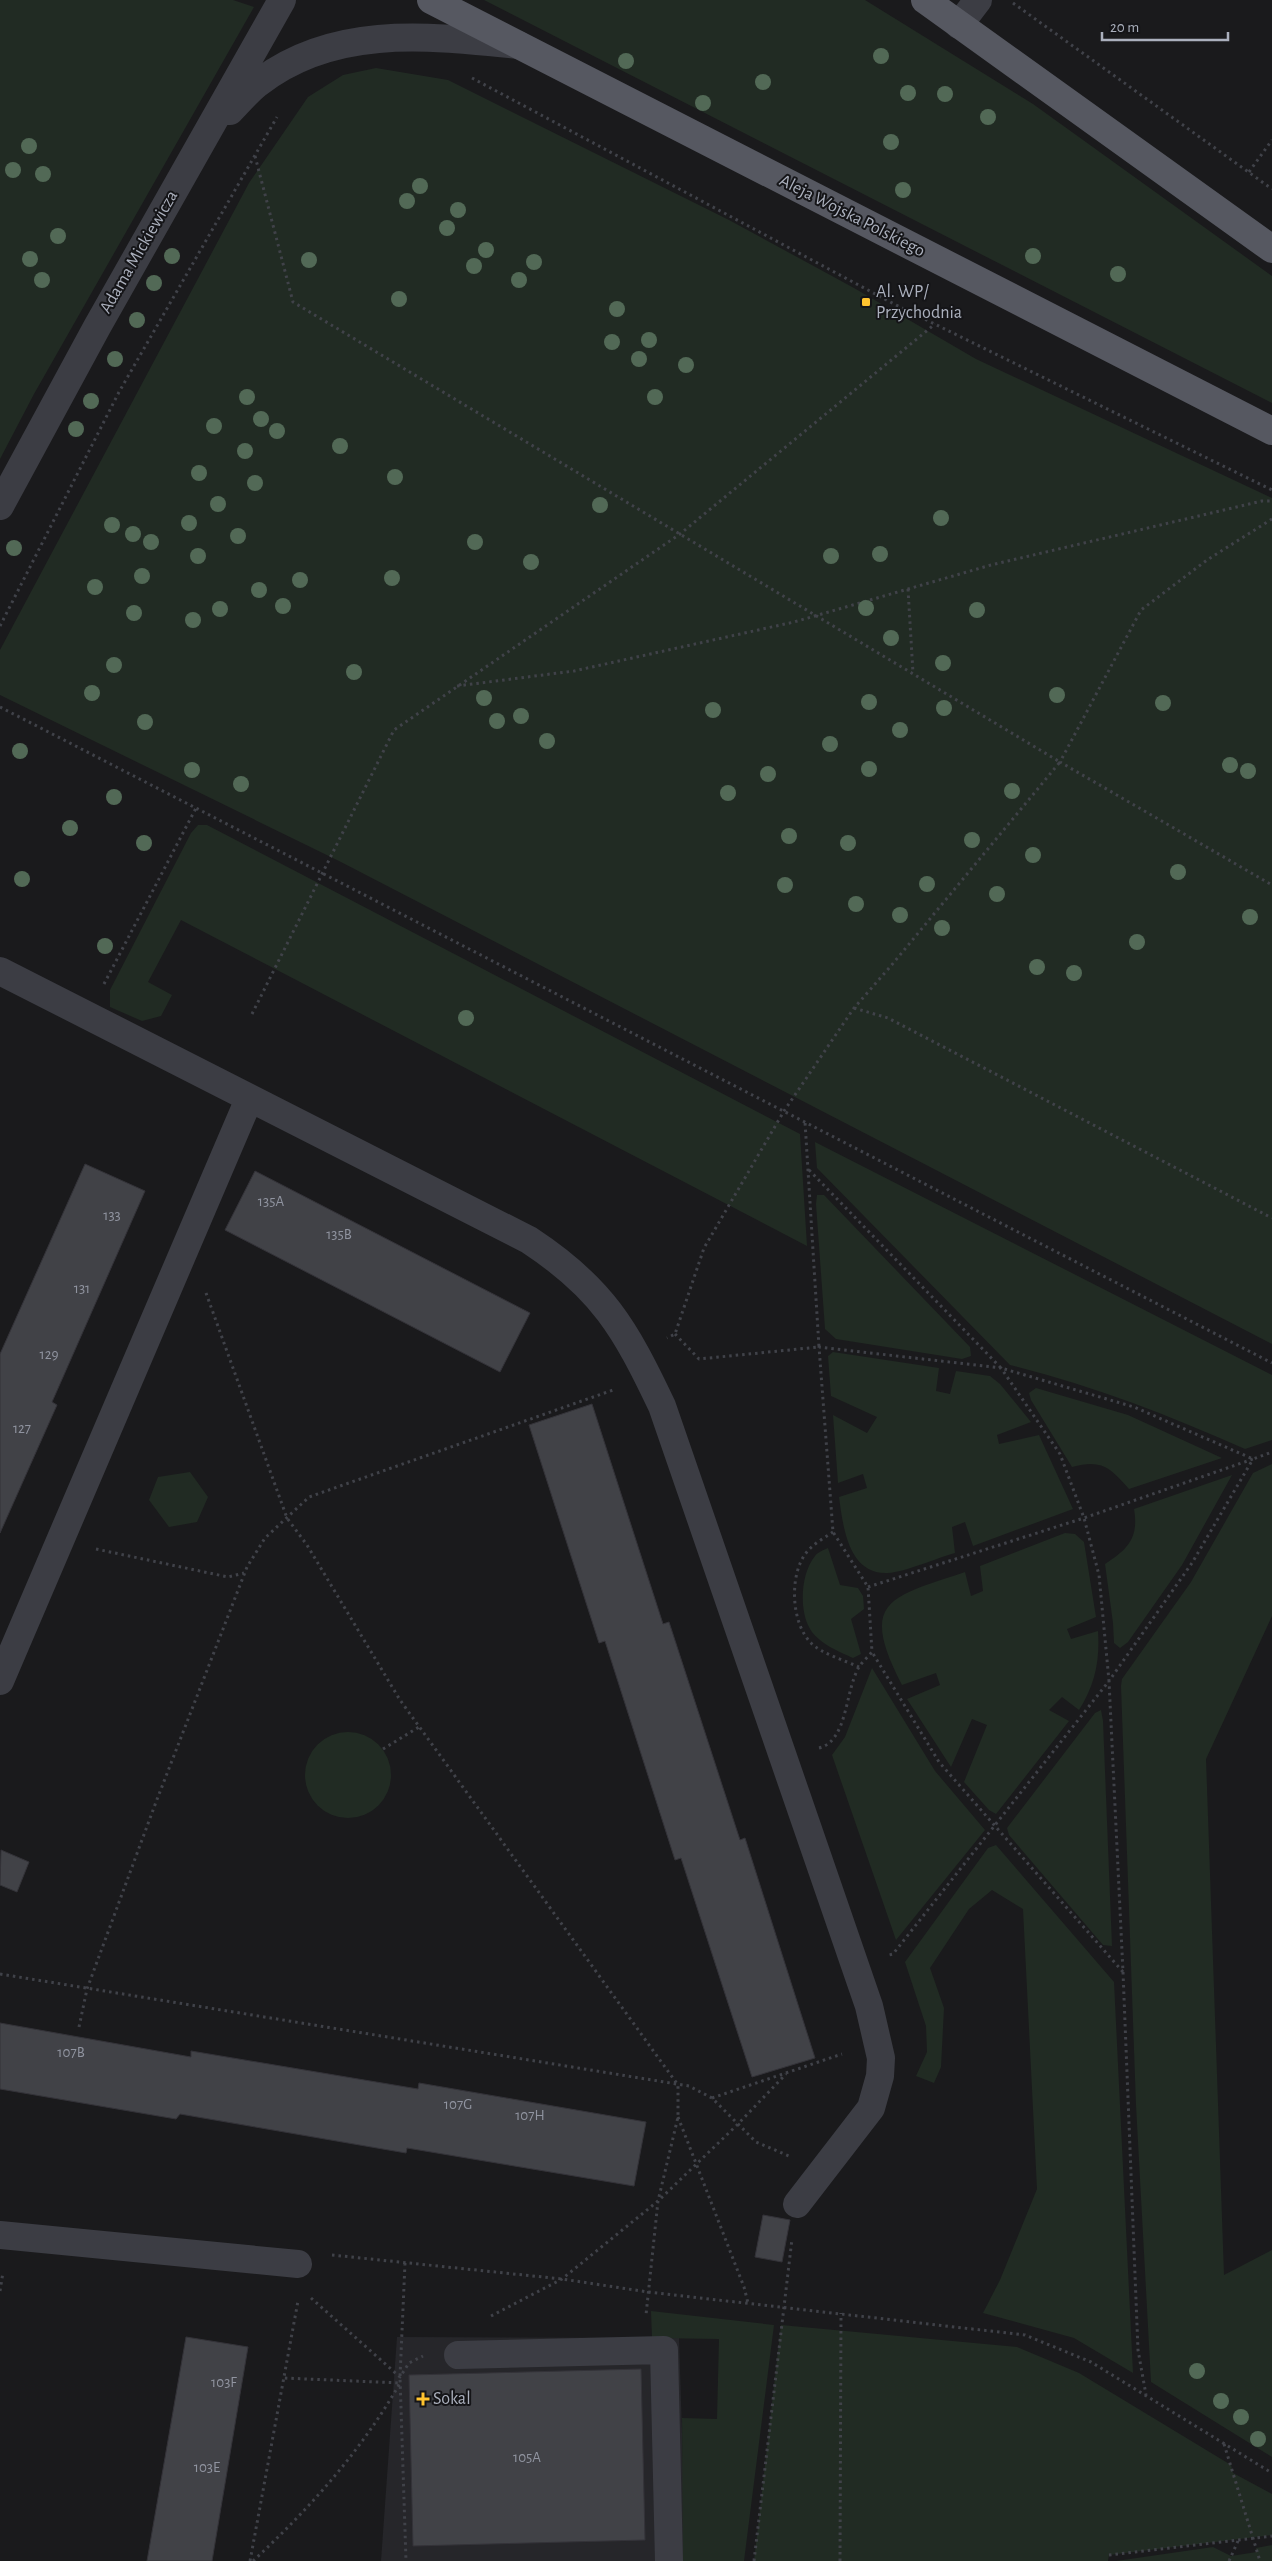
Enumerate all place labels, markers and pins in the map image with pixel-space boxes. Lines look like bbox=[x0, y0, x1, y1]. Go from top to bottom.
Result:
place label: Al. WP/ Przychodnia bbox=[876, 283, 962, 322]
marker: Al. WP/ Przychodnia bbox=[860, 296, 872, 308]
place label: Sokal bbox=[433, 2390, 471, 2408]
marker: Sokal bbox=[417, 2393, 429, 2405]

